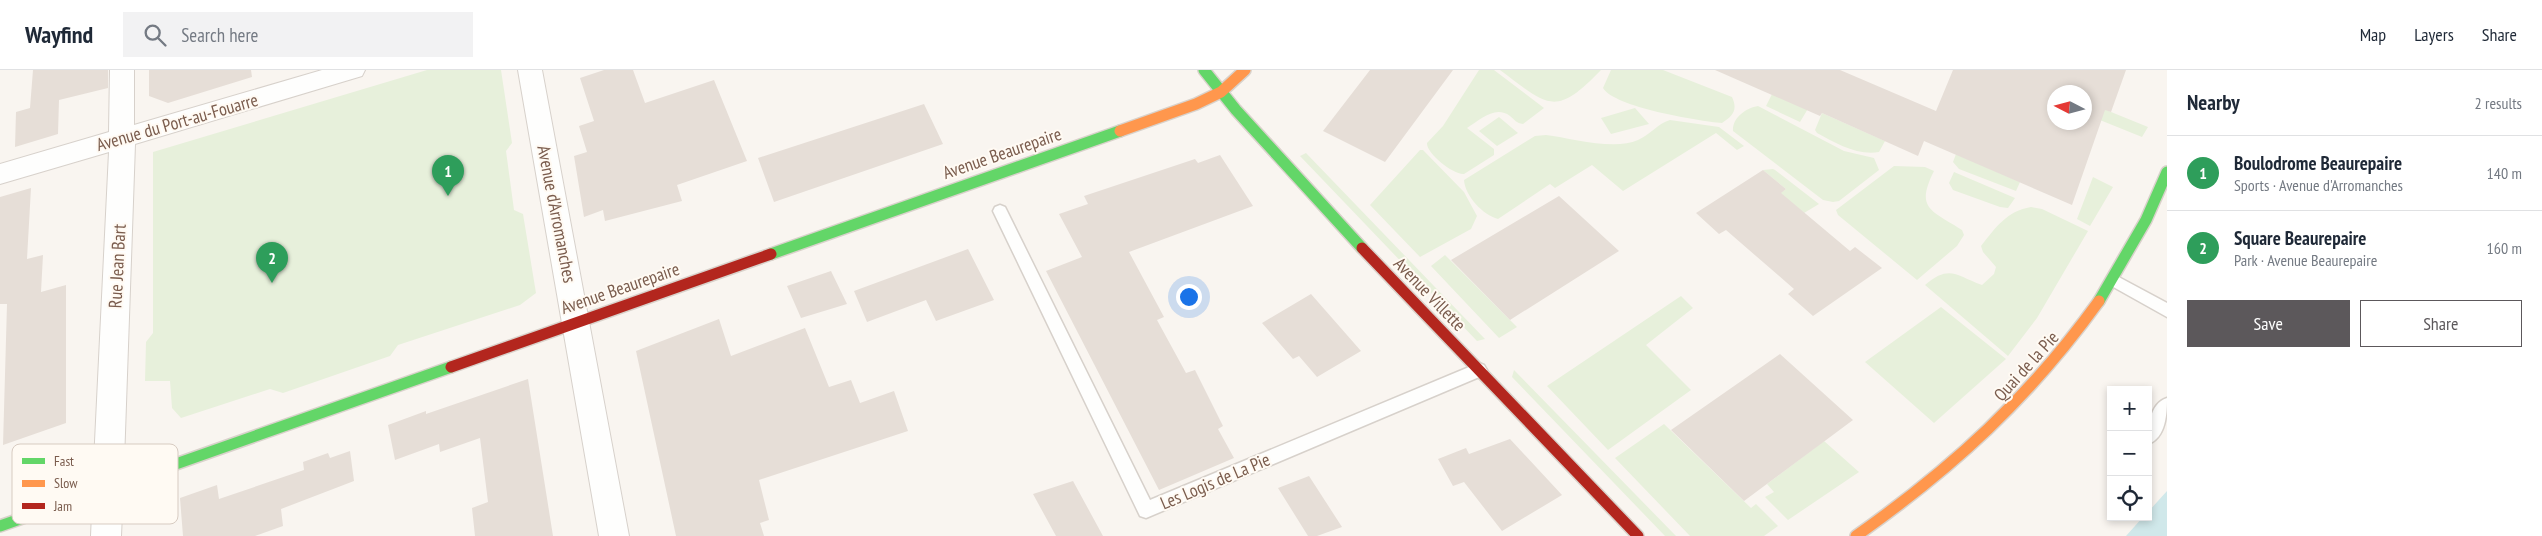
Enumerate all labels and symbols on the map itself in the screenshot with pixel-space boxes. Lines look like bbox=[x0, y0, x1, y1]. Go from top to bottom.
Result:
north arrow bbox=[2047, 85, 2092, 130]
street label: Avenue du Port-au-Fouarre bbox=[94, 88, 260, 156]
street label: Avenue Beaurepaire bbox=[940, 122, 1064, 184]
street label: Avenue d'Arromanches bbox=[532, 143, 582, 285]
pin: 1 bbox=[432, 155, 464, 196]
street label: Rue Jean Bart bbox=[103, 223, 131, 309]
pin: 2 bbox=[256, 242, 288, 283]
street label: Avenue Villette bbox=[1389, 252, 1471, 336]
street label: Avenue Beaurepaire bbox=[558, 257, 682, 319]
your location bbox=[1176, 284, 1202, 310]
street label: Quai de la Pie bbox=[1989, 326, 2063, 406]
legend bbox=[12, 444, 178, 524]
street label: Les Logis de La Pie bbox=[1157, 448, 1273, 514]
text: Fast bbox=[54, 452, 74, 470]
text: Slow bbox=[54, 474, 78, 492]
text: Jam bbox=[53, 497, 72, 515]

